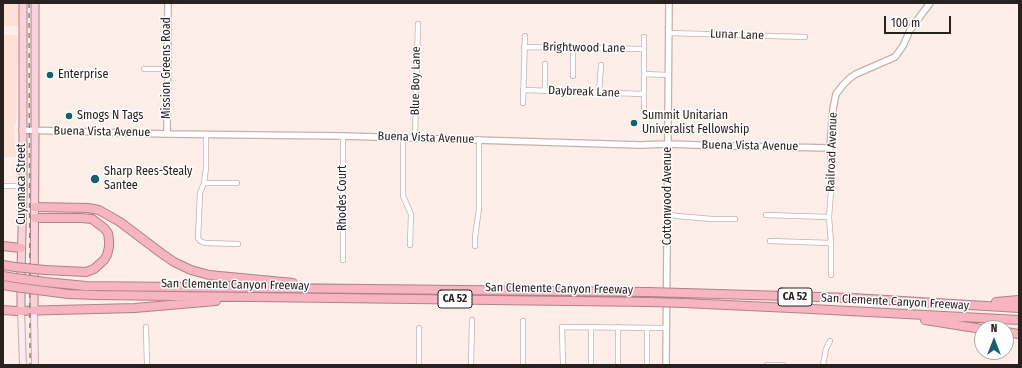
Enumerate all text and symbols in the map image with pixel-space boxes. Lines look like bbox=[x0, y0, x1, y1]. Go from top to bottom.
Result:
scale bar bbox=[886, 8, 953, 34]
text: 100 m bbox=[891, 16, 920, 30]
street label: Mission Greens Road bbox=[160, 17, 174, 119]
street label: Lunar Lane bbox=[710, 27, 764, 43]
street label: Brightwood Lane bbox=[542, 40, 626, 56]
street label: Blue Boy Lane bbox=[408, 46, 424, 116]
place label: Enterprise bbox=[58, 68, 108, 82]
marker: Enterprise bbox=[45, 70, 55, 80]
street label: Daybreak Lane bbox=[548, 84, 620, 100]
place label: Smogs N Tags bbox=[77, 109, 143, 123]
place label: Summit Unitarian Univeralist Fellowship bbox=[642, 109, 749, 137]
marker: Smogs N Tags bbox=[64, 111, 74, 121]
street label: Railroad Avenue bbox=[823, 112, 841, 192]
marker: Summit Unitarian Univeralist Fellowship bbox=[629, 118, 639, 128]
street label: Buena Vista Avenue bbox=[54, 124, 150, 140]
street label: Buena Vista Avenue bbox=[377, 129, 475, 147]
street label: Buena Vista Avenue bbox=[702, 138, 798, 154]
street label: Cuyamaca Street bbox=[15, 143, 29, 225]
street label: Cottonwood Avenue bbox=[661, 147, 675, 245]
place label: Sharp Rees-Stealy Santee bbox=[104, 165, 192, 193]
street label: Rhodes Court bbox=[336, 165, 350, 231]
marker: Sharp Rees-Stealy Santee bbox=[89, 173, 101, 185]
street label: San Clemente Canyon Freeway bbox=[161, 277, 309, 293]
street label: San Clemente Canyon Freeway bbox=[485, 281, 633, 297]
road number: CA 52 bbox=[778, 288, 812, 306]
road number: CA 52 bbox=[438, 290, 472, 308]
street label: San Clemente Canyon Freeway bbox=[821, 291, 969, 313]
north arrow bbox=[974, 320, 1014, 360]
text: N bbox=[991, 322, 997, 335]

